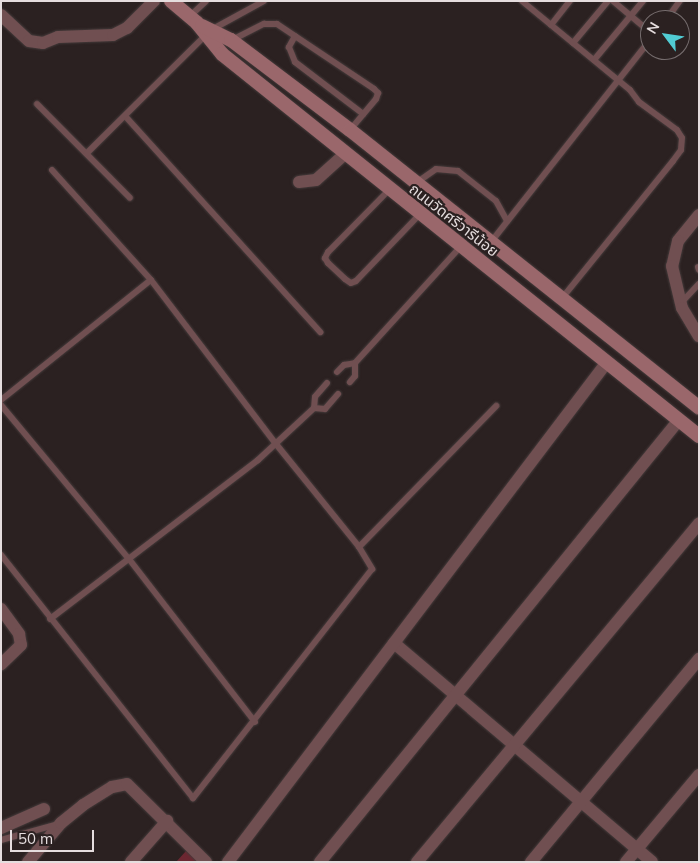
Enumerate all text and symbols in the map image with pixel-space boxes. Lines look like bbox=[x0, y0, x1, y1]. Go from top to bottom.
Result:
north arrow bbox=[640, 10, 690, 60]
text: N bbox=[643, 19, 663, 37]
street label: ถนนวัดศรีวารีน้อย bbox=[406, 180, 502, 260]
scale bar bbox=[12, 820, 96, 852]
text: 50 m bbox=[18, 829, 53, 848]

